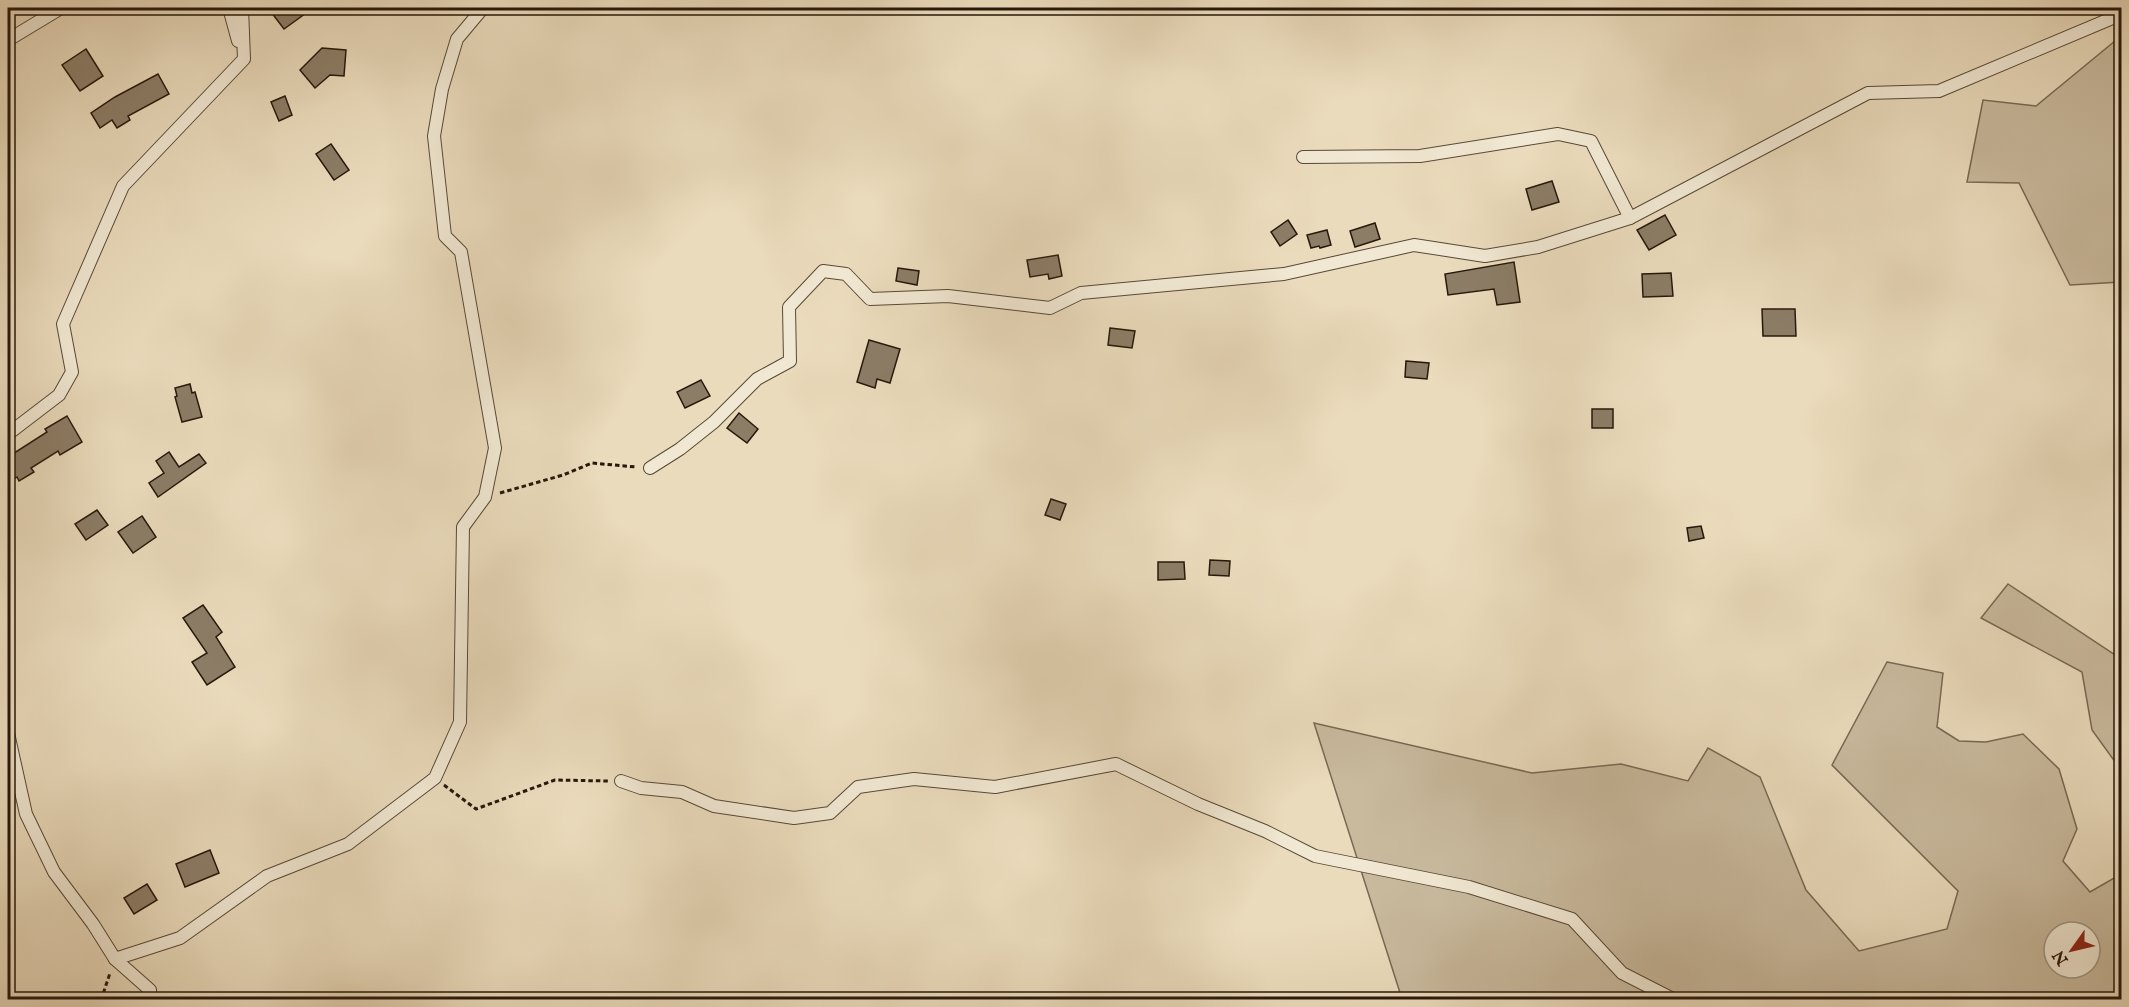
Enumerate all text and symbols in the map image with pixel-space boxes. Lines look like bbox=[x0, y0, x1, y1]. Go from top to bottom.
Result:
north arrow bbox=[2042, 920, 2102, 980]
text: N bbox=[2049, 946, 2074, 969]

